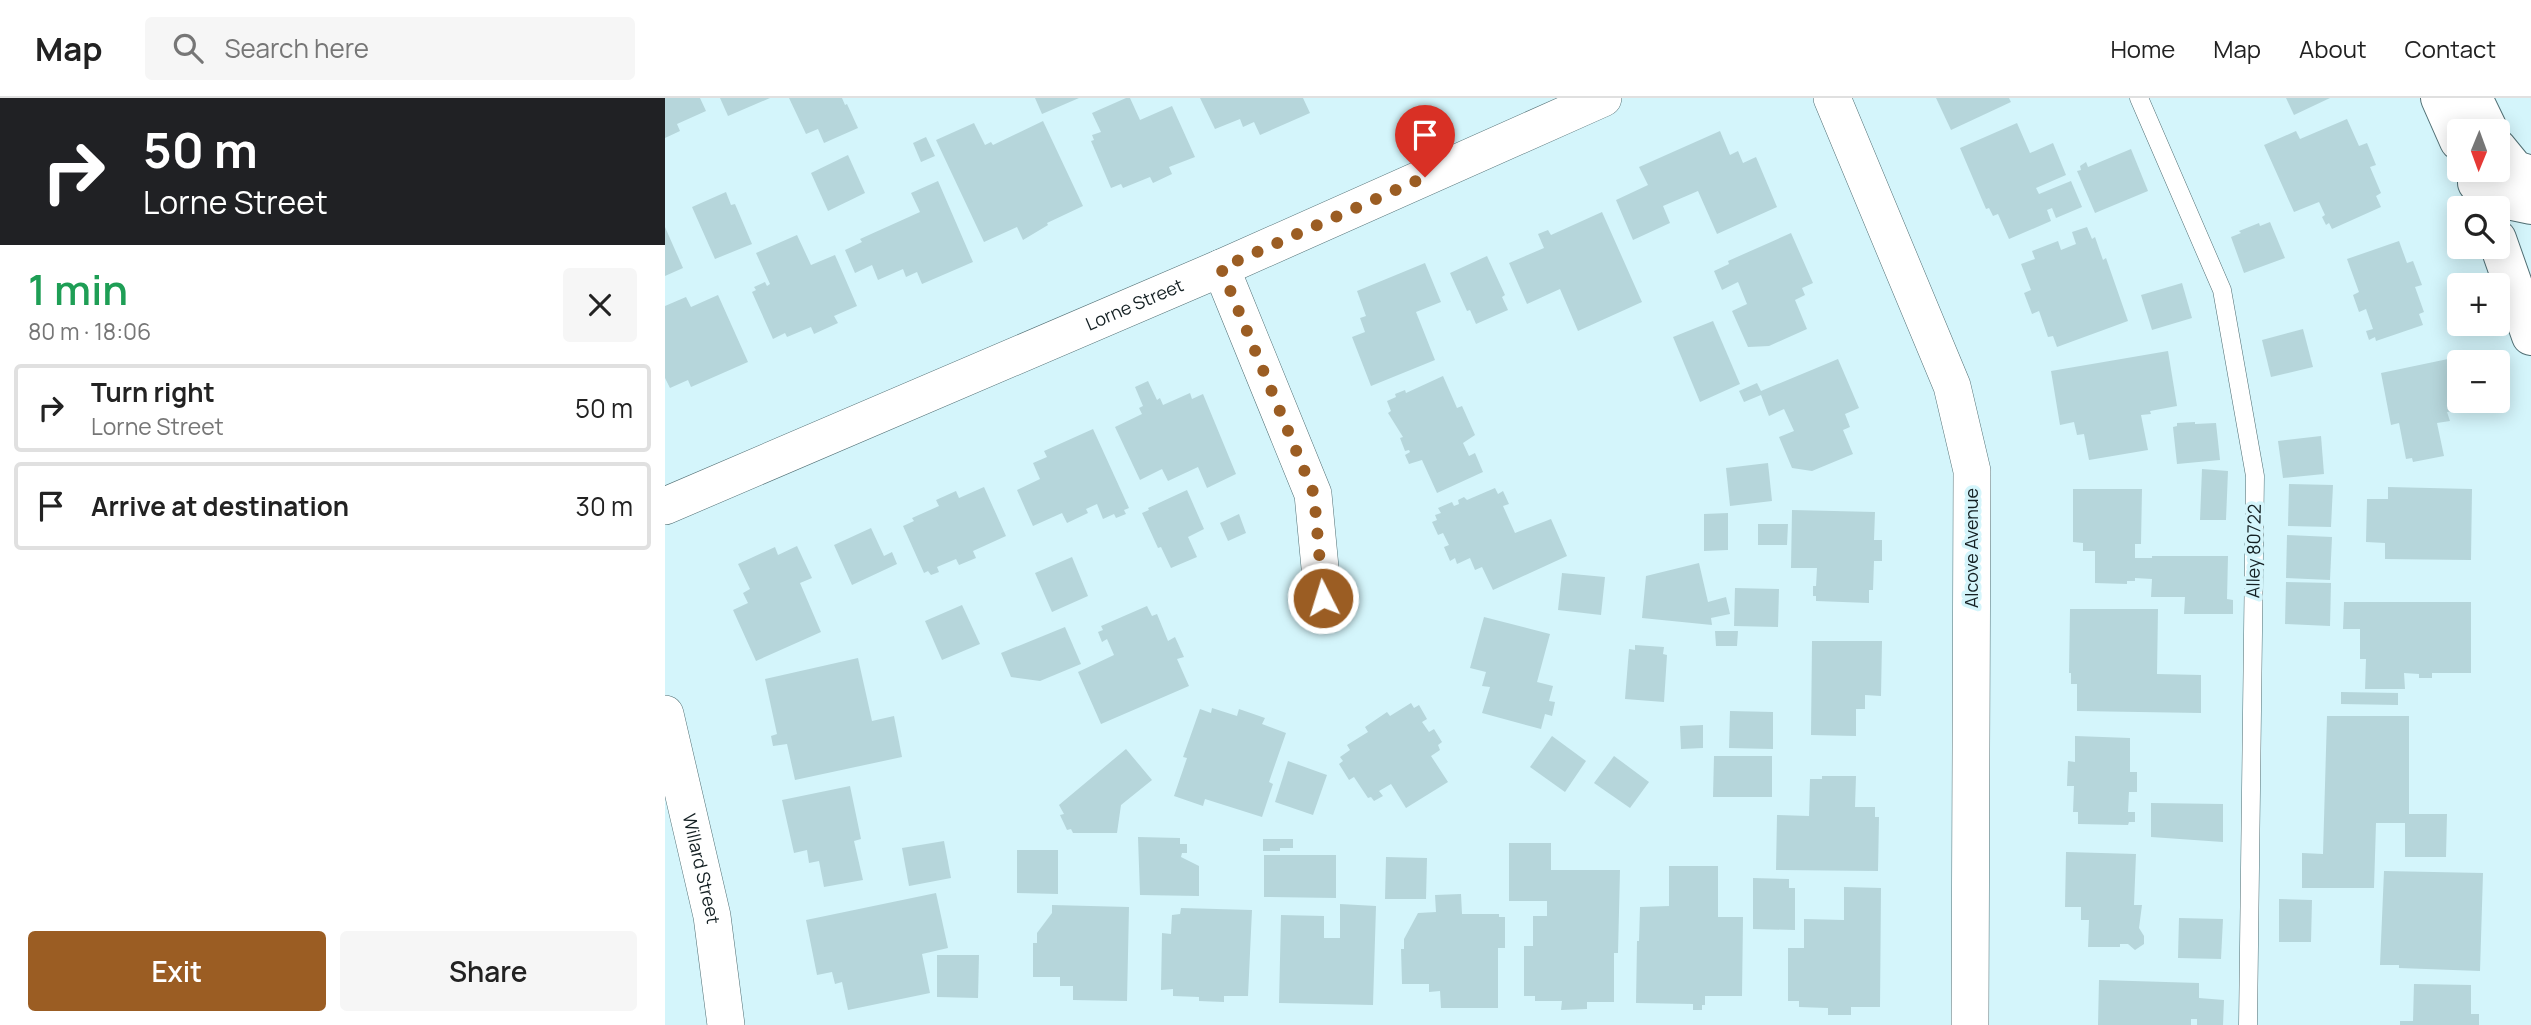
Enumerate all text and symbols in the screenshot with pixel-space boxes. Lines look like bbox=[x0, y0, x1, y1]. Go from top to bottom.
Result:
search box bbox=[145, 17, 635, 80]
text: Map bbox=[35, 26, 103, 71]
icon: search bbox=[169, 29, 207, 67]
text: Search here bbox=[225, 30, 369, 66]
text: Home bbox=[2110, 32, 2175, 65]
text: Map bbox=[2213, 32, 2261, 65]
text: About bbox=[2299, 32, 2367, 65]
text: Contact bbox=[2405, 32, 2496, 65]
pin bbox=[1395, 105, 1455, 177]
text: 50 m bbox=[143, 116, 258, 183]
icon: arrive bbox=[1406, 116, 1444, 154]
north arrow bbox=[2447, 119, 2509, 182]
map controls bbox=[2447, 119, 2510, 413]
icon: right bbox=[28, 126, 119, 217]
text: Lorne Street bbox=[143, 180, 328, 224]
button: search bbox=[2447, 196, 2510, 259]
text: 1 min bbox=[28, 260, 128, 318]
button: close bbox=[563, 268, 637, 342]
street label: Lorne Street bbox=[1082, 272, 1187, 335]
button: + bbox=[2447, 273, 2510, 336]
text: 80 m · 18:06 bbox=[28, 315, 151, 347]
button: − bbox=[2447, 350, 2510, 413]
text: Turn right bbox=[91, 374, 215, 410]
icon: right bbox=[32, 389, 70, 427]
text: 50 m bbox=[575, 390, 633, 426]
text: Lorne Street bbox=[91, 410, 224, 442]
icon: arrive bbox=[32, 487, 70, 525]
text: Arrive at destination bbox=[91, 488, 349, 524]
text: 30 m bbox=[576, 488, 633, 524]
street label: Alcove Avenue bbox=[1959, 488, 1983, 608]
street label: Alley 80722 bbox=[2240, 504, 2266, 598]
position arrow bbox=[1286, 561, 1360, 635]
street label: Willard Street bbox=[678, 811, 726, 925]
button: Exit bbox=[28, 931, 326, 1011]
button: Share bbox=[340, 931, 637, 1011]

